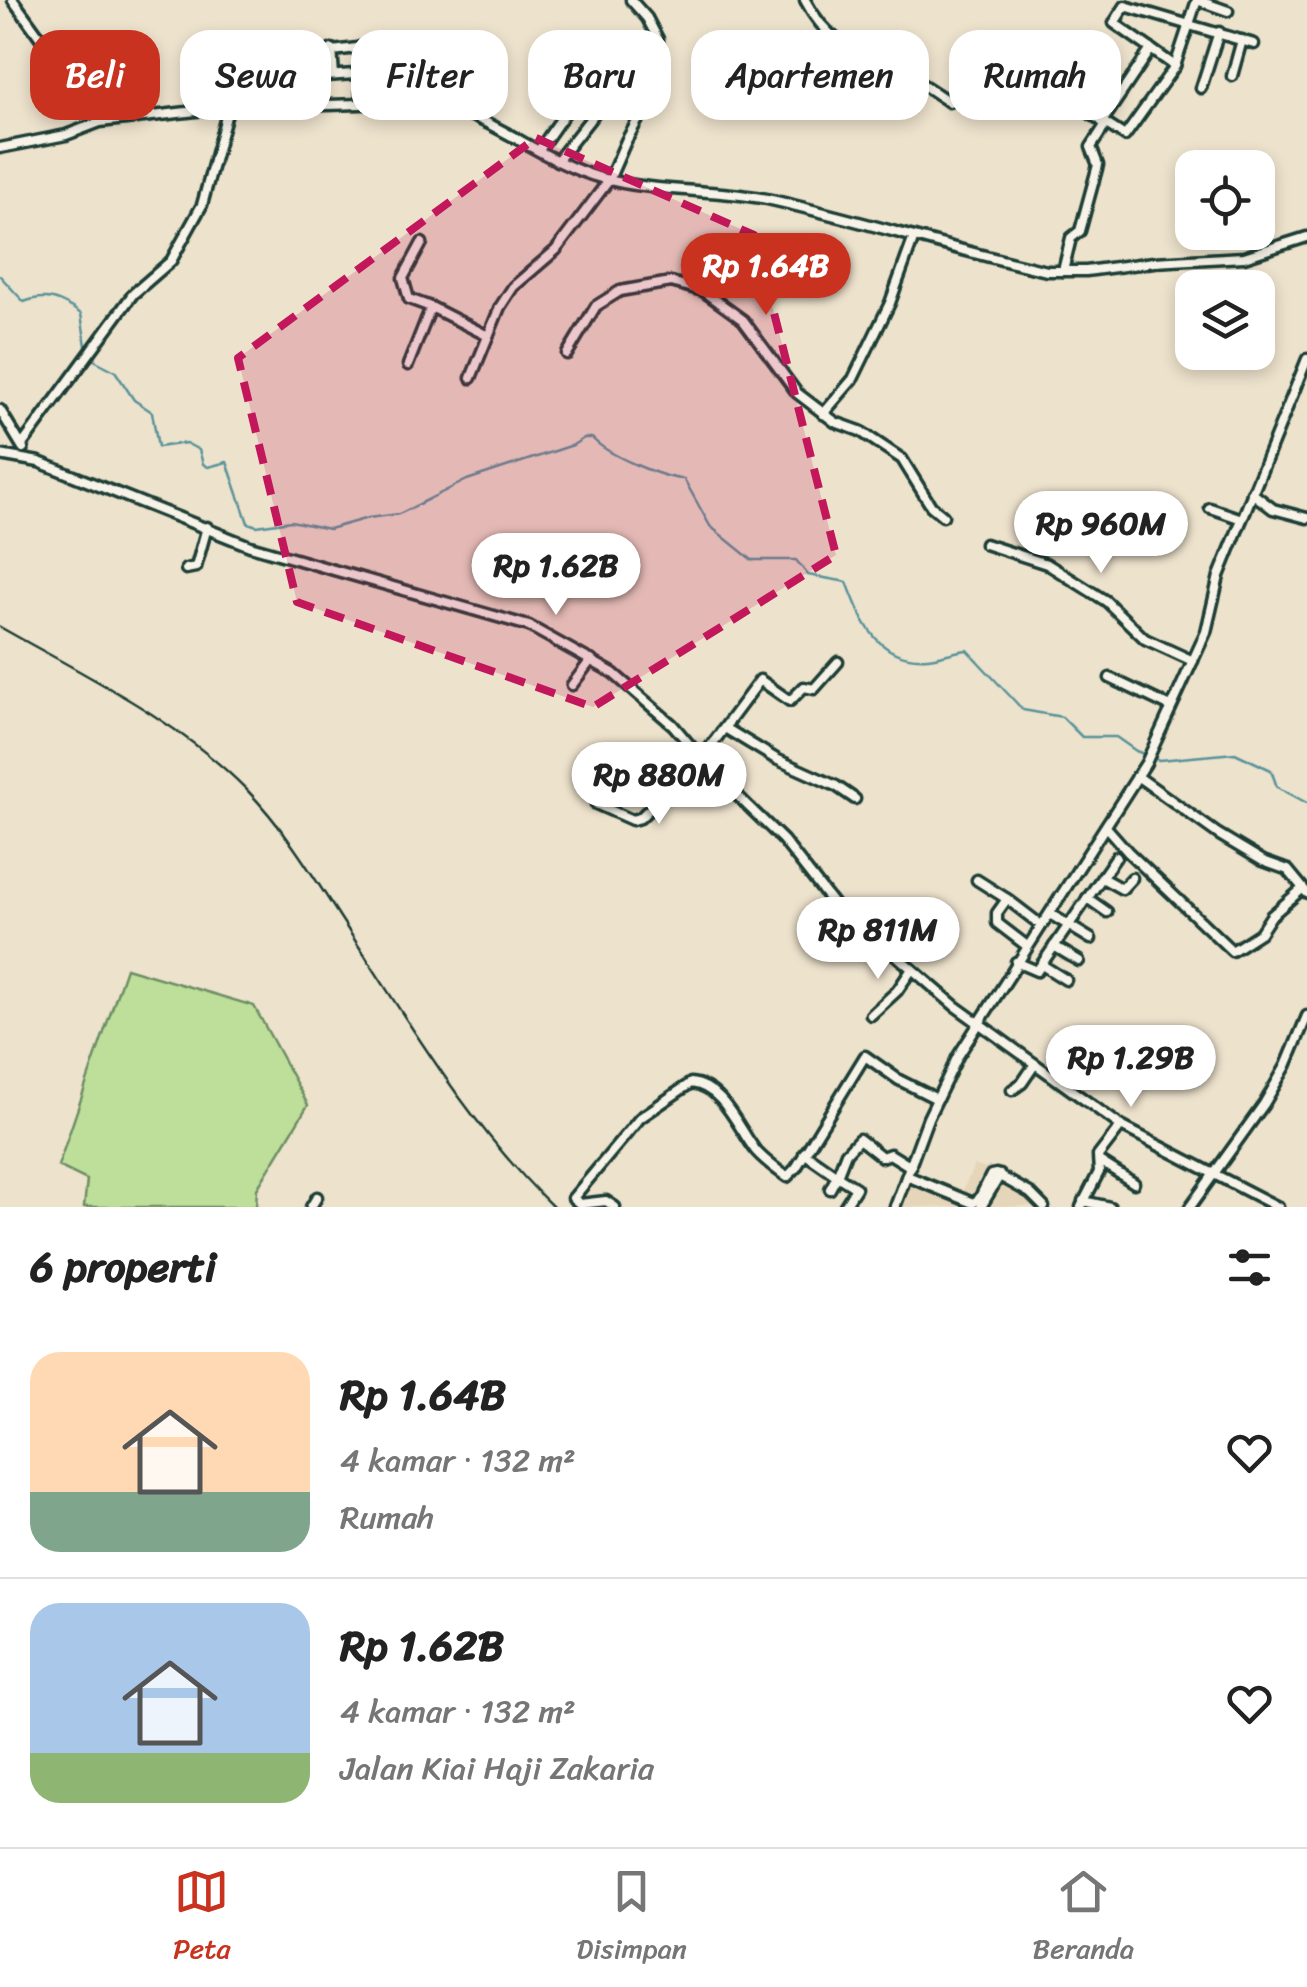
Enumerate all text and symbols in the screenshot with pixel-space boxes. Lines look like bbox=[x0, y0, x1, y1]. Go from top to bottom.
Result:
chip: Beli bbox=[30, 30, 160, 120]
chip: Sewa bbox=[180, 30, 331, 120]
chip: Filter bbox=[351, 30, 508, 120]
chip: Baru bbox=[528, 30, 671, 120]
chip: Apartemen bbox=[691, 30, 929, 120]
chip: Rumah bbox=[949, 30, 1121, 120]
map controls bbox=[1175, 150, 1275, 370]
button: locate bbox=[1175, 150, 1275, 250]
pin: Rp 1.64B bbox=[663, 233, 869, 318]
text: Rp 1.64B bbox=[703, 237, 829, 294]
button: layers bbox=[1175, 270, 1275, 370]
pin: Rp 960M bbox=[1009, 491, 1193, 576]
text: Rp 960M bbox=[1036, 495, 1166, 552]
pin: Rp 1.62B bbox=[453, 533, 659, 618]
text: Rp 1.62B bbox=[494, 537, 618, 594]
pin: Rp 880M bbox=[567, 742, 751, 827]
text: Rp 880M bbox=[594, 746, 724, 803]
pin: Rp 811M bbox=[786, 897, 970, 982]
text: Rp 811M bbox=[819, 901, 937, 958]
pin: Rp 1.29B bbox=[1028, 1025, 1234, 1110]
text: Rp 1.29B bbox=[1068, 1029, 1194, 1086]
text: 6 properti bbox=[30, 1230, 216, 1304]
icon: filters bbox=[1222, 1240, 1277, 1295]
text: Rp 1.64B bbox=[340, 1358, 506, 1432]
icon: home bbox=[110, 1392, 230, 1512]
icon: heart bbox=[1222, 1425, 1277, 1480]
text: 4 kamar · 132 m² bbox=[340, 1432, 576, 1489]
text: Rumah bbox=[340, 1489, 434, 1546]
text: Rp 1.62B bbox=[340, 1609, 504, 1683]
icon: home bbox=[110, 1643, 230, 1763]
icon: heart bbox=[1222, 1676, 1277, 1731]
text: 4 kamar · 132 m² bbox=[340, 1683, 576, 1740]
text: Jalan Kiai Haji Zakaria bbox=[340, 1740, 654, 1797]
tab: Peta bbox=[173, 1864, 231, 1973]
tab: Disimpan bbox=[576, 1864, 687, 1973]
tab: Beranda bbox=[1033, 1864, 1134, 1973]

